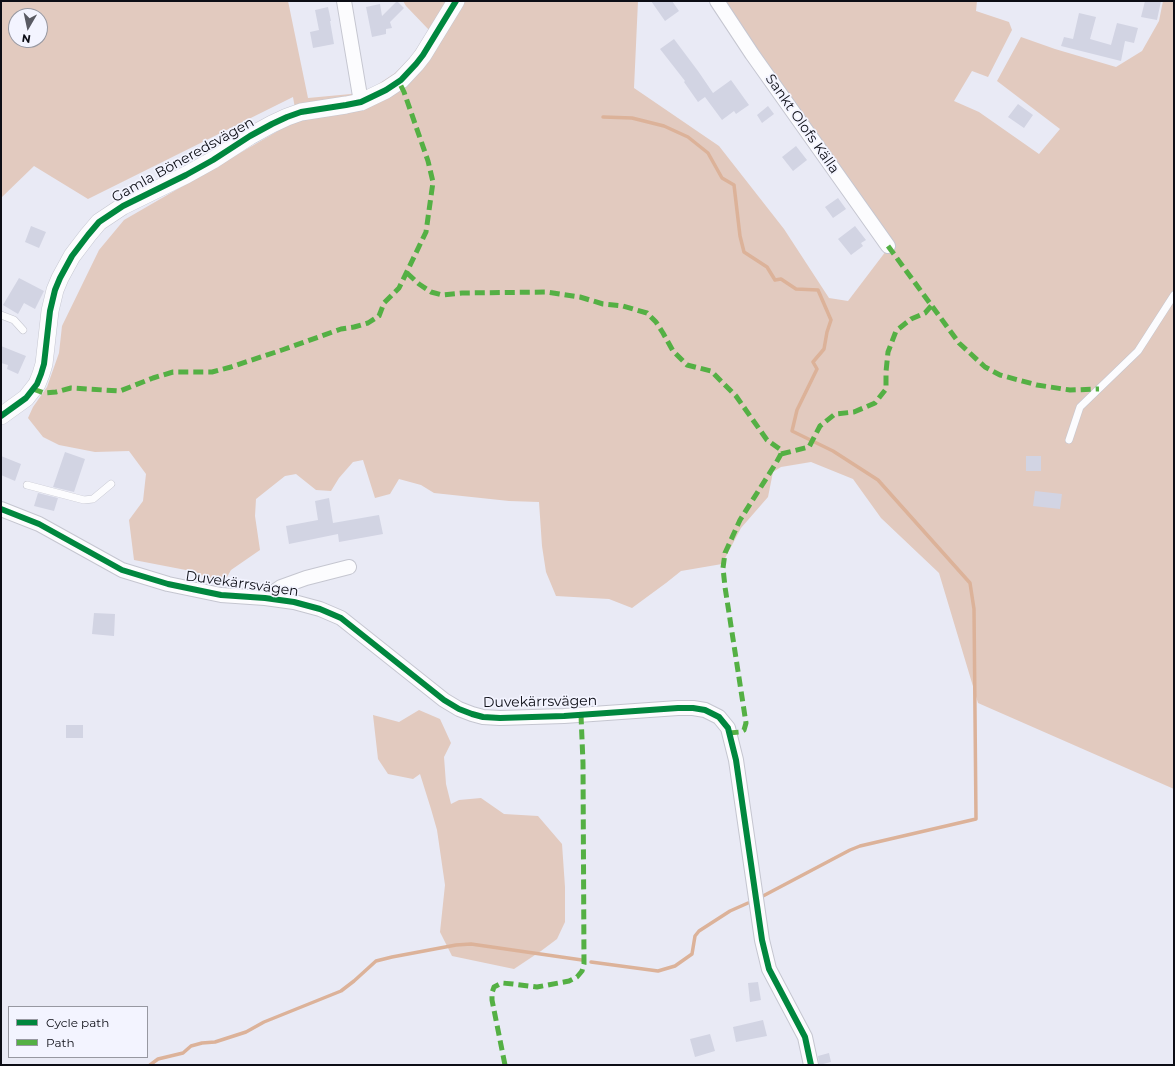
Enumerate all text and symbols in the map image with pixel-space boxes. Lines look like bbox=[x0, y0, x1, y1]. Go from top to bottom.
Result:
north arrow bbox=[8, 8, 48, 48]
text: N bbox=[21, 31, 32, 46]
street label: Sankt Olofs Källa bbox=[761, 71, 843, 177]
street label: Gamla Böneredsvägen bbox=[109, 114, 257, 206]
street label: Duvekärrsvägen bbox=[184, 568, 300, 600]
street label: Duvekärrsvägen bbox=[483, 693, 597, 711]
legend bbox=[8, 1006, 148, 1058]
text: Cycle path bbox=[46, 1015, 109, 1030]
text: Path bbox=[46, 1035, 75, 1050]

